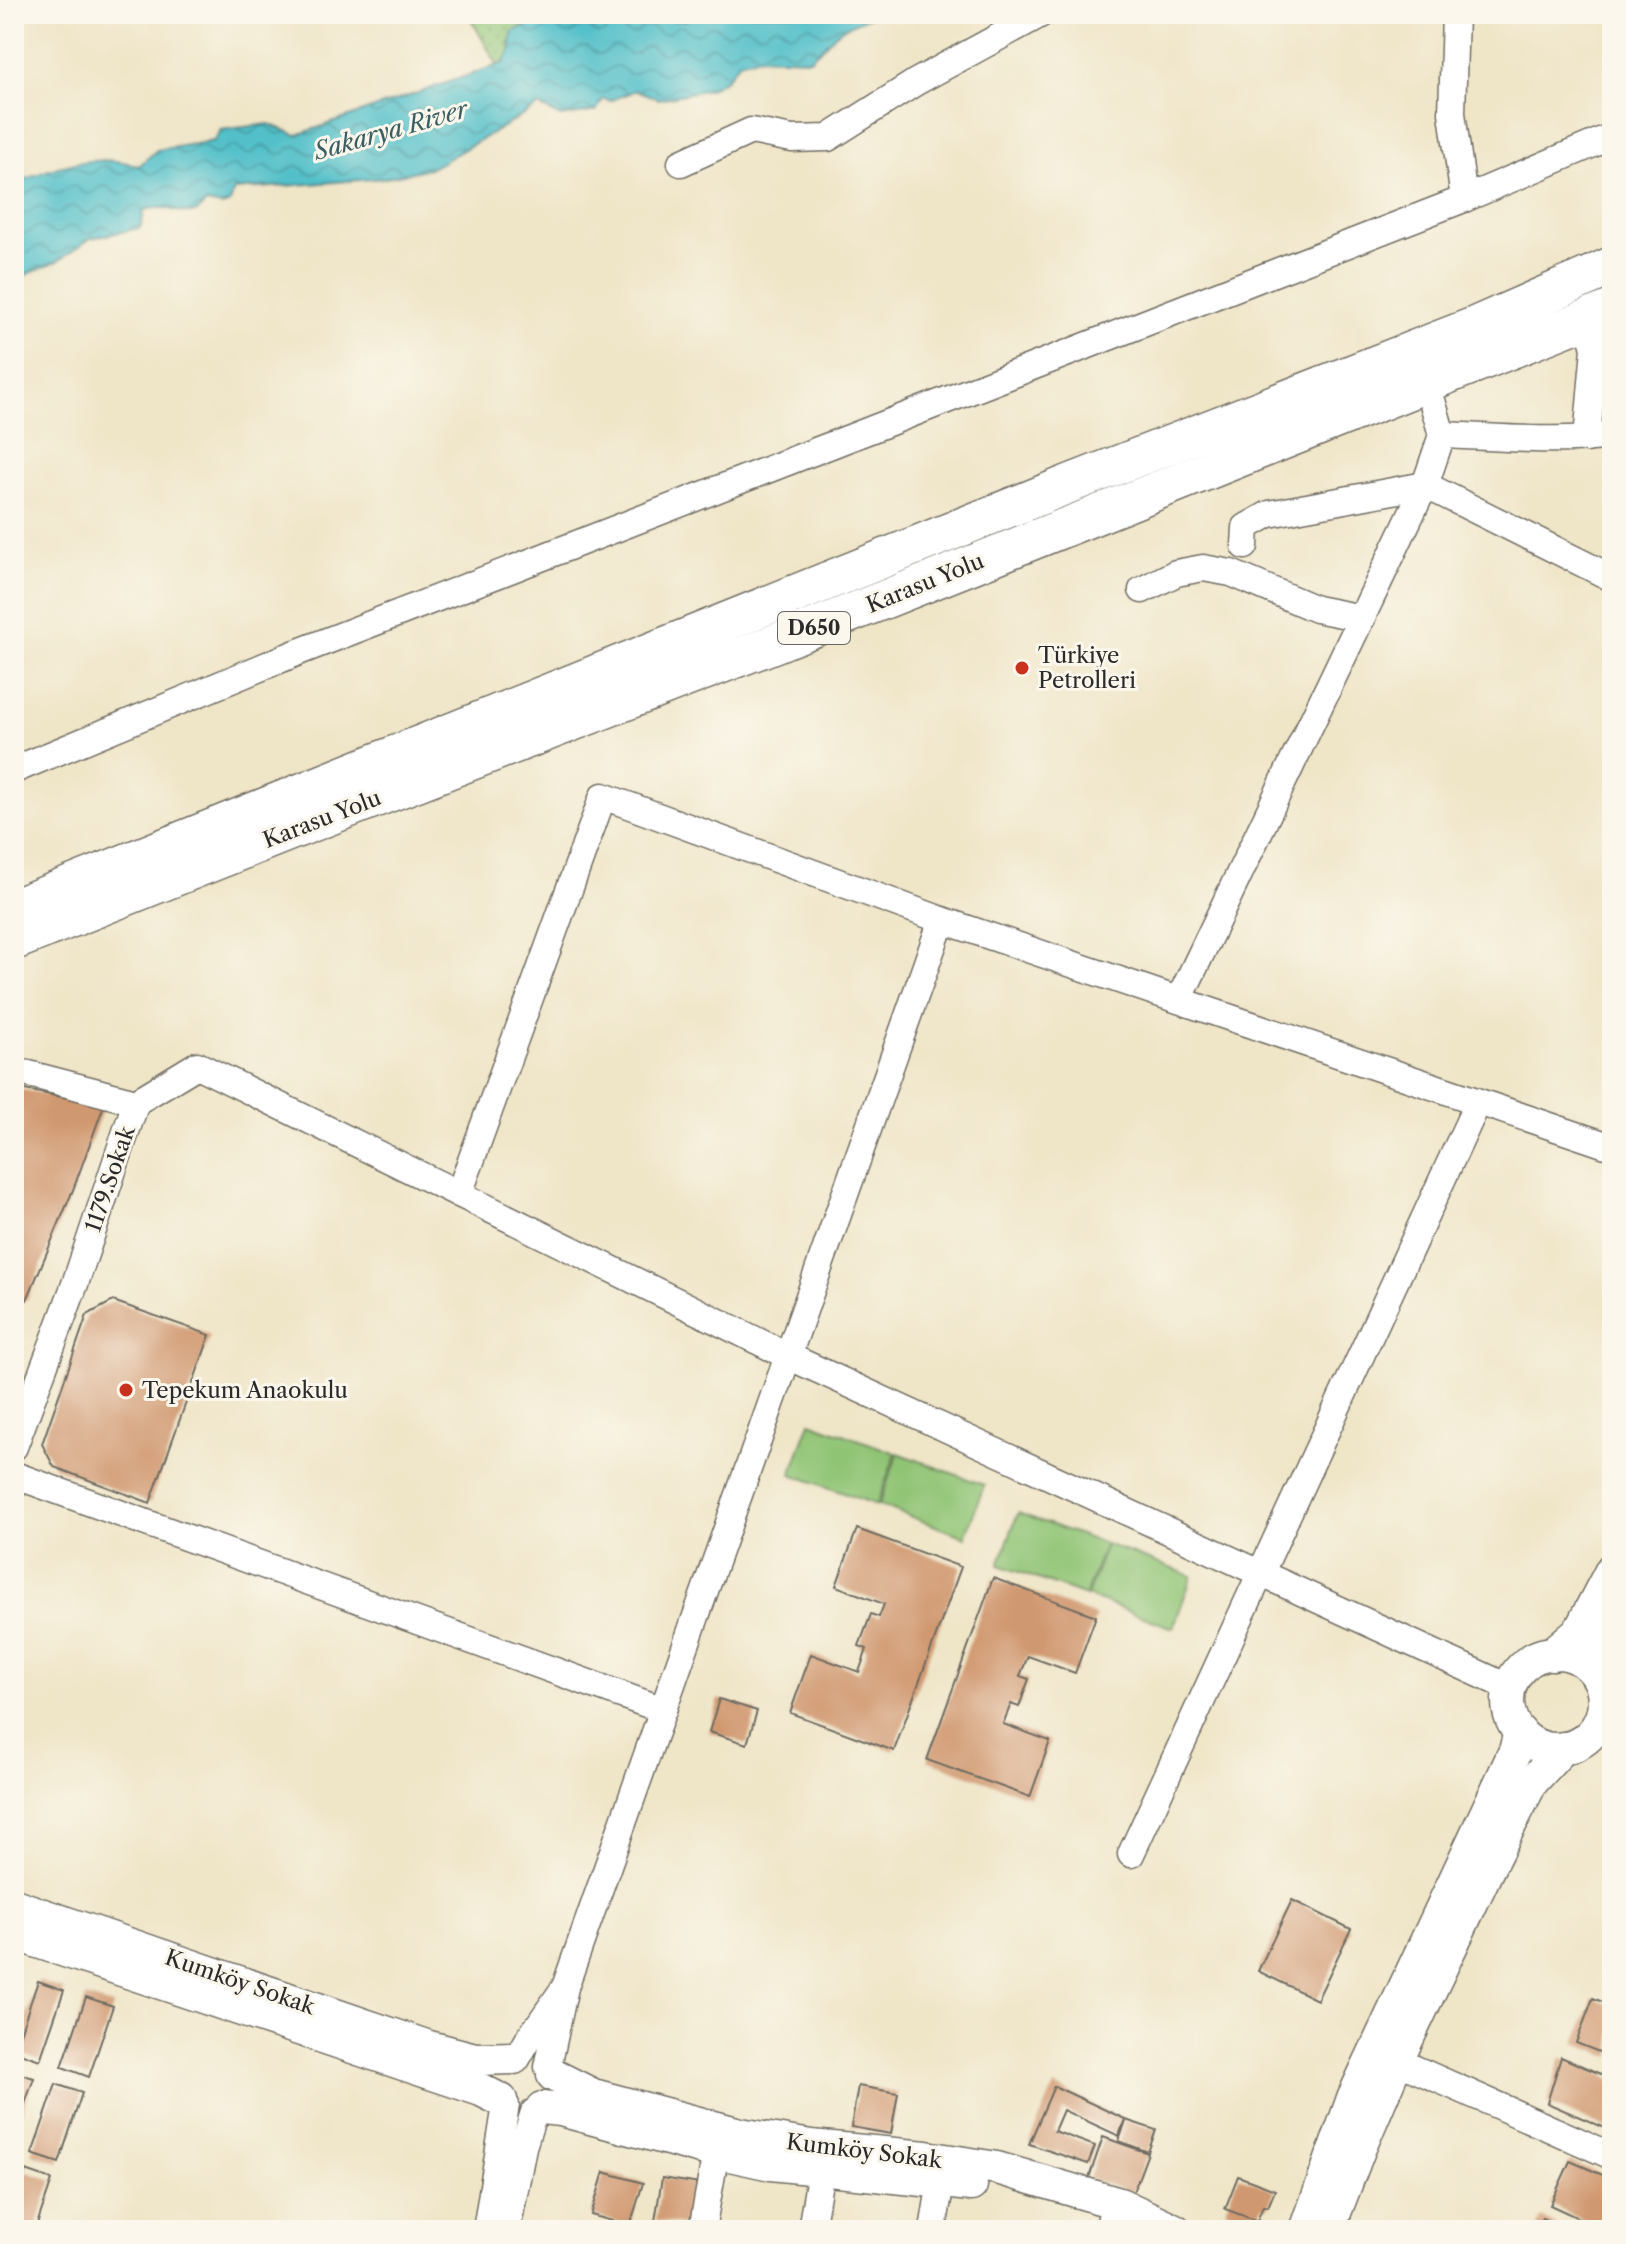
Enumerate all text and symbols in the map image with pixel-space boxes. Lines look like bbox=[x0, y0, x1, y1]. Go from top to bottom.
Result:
water label: Sakarya River bbox=[309, 94, 473, 166]
street label: Karasu Yolu bbox=[862, 547, 988, 619]
road number: D650 bbox=[778, 612, 850, 644]
place label: Türkiye Petrolleri bbox=[1038, 642, 1136, 694]
marker: Türkiye Petrolleri bbox=[1013, 659, 1031, 677]
street label: Karasu Yolu bbox=[259, 784, 385, 854]
street label: 1179.Sokak bbox=[79, 1121, 141, 1236]
place label: Tepekum Anaokulu bbox=[142, 1377, 348, 1404]
marker: Tepekum Anaokulu bbox=[117, 1381, 135, 1399]
street label: Kumköy Sokak bbox=[162, 1944, 320, 2021]
street label: Kumköy Sokak bbox=[785, 2128, 945, 2174]

